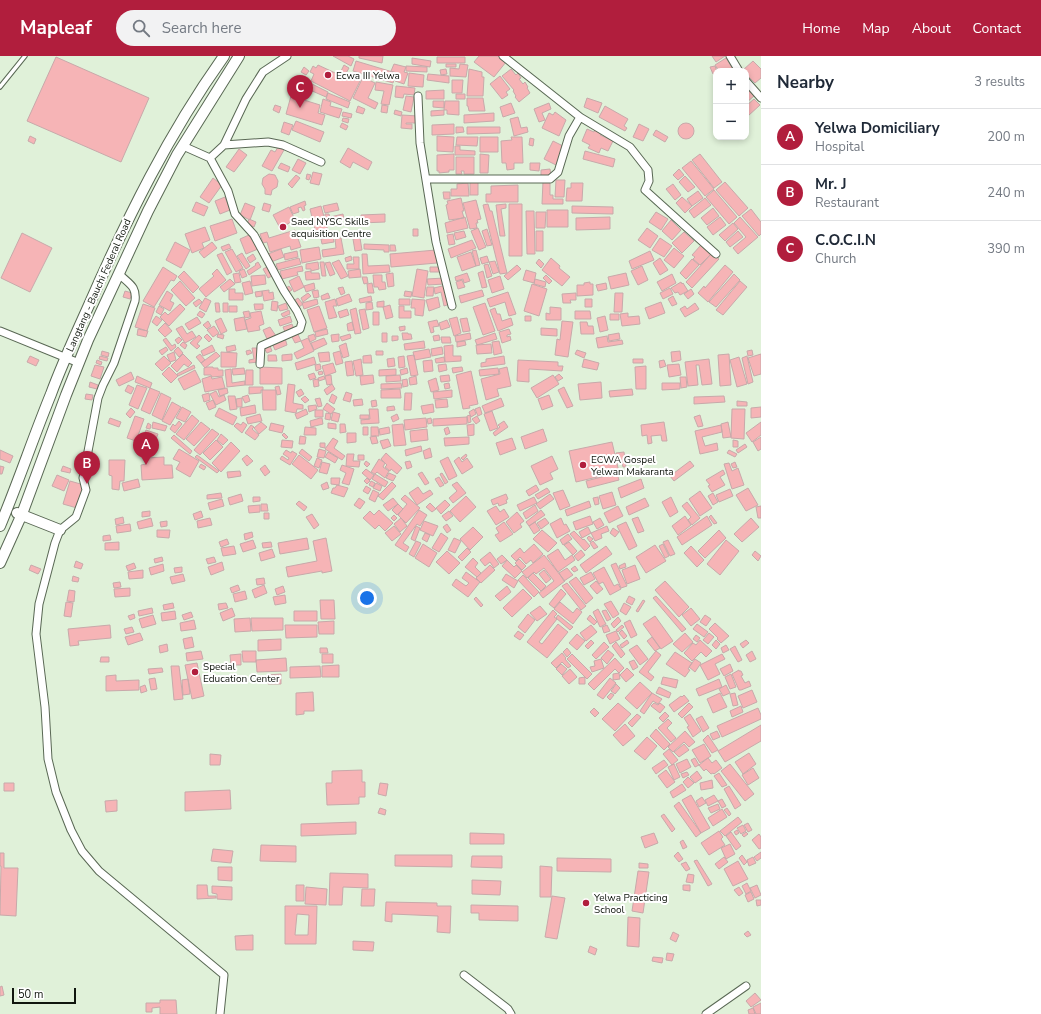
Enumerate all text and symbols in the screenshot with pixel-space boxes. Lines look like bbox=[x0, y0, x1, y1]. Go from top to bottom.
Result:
search box bbox=[116, 10, 396, 46]
text: Mapleaf bbox=[20, 15, 92, 41]
icon: search bbox=[130, 17, 152, 39]
text: Search here bbox=[162, 18, 241, 38]
text: Home bbox=[802, 19, 840, 38]
text: Map bbox=[862, 19, 890, 38]
text: About bbox=[912, 19, 951, 38]
text: Contact bbox=[973, 19, 1021, 38]
map controls bbox=[713, 68, 749, 140]
button: + bbox=[713, 68, 749, 104]
place label: Ecwa III Yelwa bbox=[336, 69, 400, 83]
marker: Ecwa III Yelwa bbox=[323, 70, 333, 80]
text: Nearby bbox=[777, 71, 834, 94]
text: 3 results bbox=[974, 73, 1025, 91]
pin: C bbox=[287, 75, 313, 108]
button: − bbox=[713, 104, 749, 140]
text: Yelwa Domiciliary bbox=[815, 118, 940, 138]
text: A bbox=[785, 128, 795, 146]
text: 200 m bbox=[987, 128, 1025, 146]
text: Hospital bbox=[815, 138, 864, 156]
text: Mr. J bbox=[815, 174, 847, 194]
text: B bbox=[786, 184, 794, 202]
text: 240 m bbox=[987, 184, 1025, 202]
text: Restaurant bbox=[815, 194, 879, 212]
place label: Saed NYSC Skills acquisition Centre bbox=[291, 215, 371, 241]
street label: Langtang - Bauchi Federal Road bbox=[63, 217, 135, 354]
marker: Saed NYSC Skills acquisition Centre bbox=[278, 222, 288, 232]
text: C.O.C.I.N bbox=[815, 230, 876, 250]
text: C bbox=[786, 240, 794, 258]
text: 390 m bbox=[987, 240, 1025, 258]
text: Church bbox=[815, 250, 856, 268]
pin: A bbox=[133, 432, 159, 465]
pin: B bbox=[74, 451, 100, 484]
place label: ECWA Gospel Yelwan Makaranta bbox=[590, 453, 674, 479]
marker: ECWA Gospel Yelwan Makaranta bbox=[578, 460, 588, 470]
your location bbox=[357, 588, 377, 608]
place label: Special Education Center bbox=[203, 660, 280, 686]
marker: Special Education Center bbox=[190, 667, 200, 677]
place label: Yelwa Practicing School bbox=[593, 891, 668, 917]
marker: Yelwa Practicing School bbox=[581, 898, 591, 908]
scale bar bbox=[12, 986, 76, 1005]
text: 50 m bbox=[18, 987, 43, 1002]

